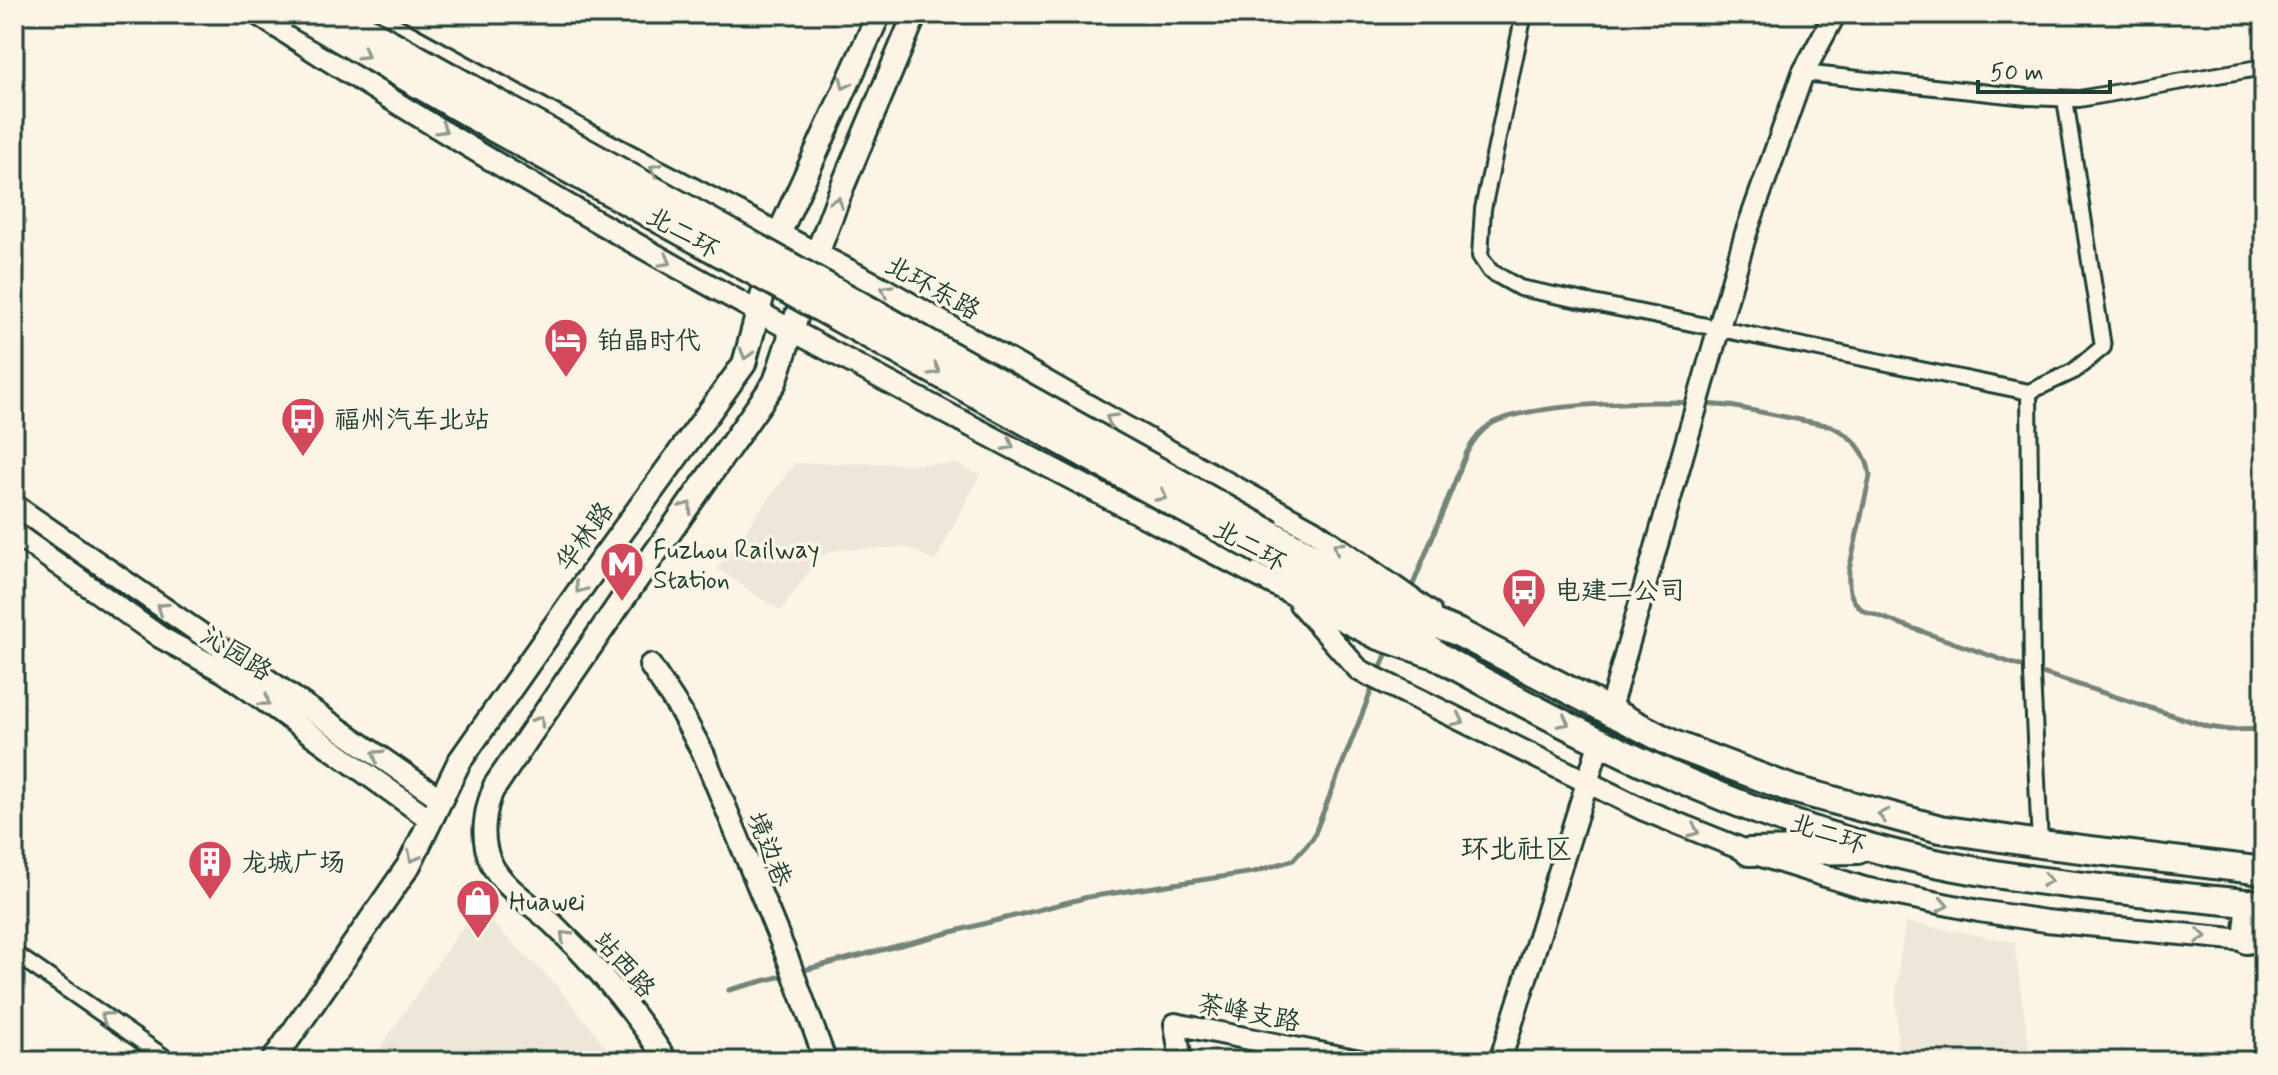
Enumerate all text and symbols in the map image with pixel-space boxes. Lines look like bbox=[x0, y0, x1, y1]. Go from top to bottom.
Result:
one-way arrow bbox=[355, 44, 370, 60]
scale bar bbox=[1978, 44, 2110, 94]
text: 50 m bbox=[1990, 58, 2044, 89]
one-way arrow bbox=[839, 76, 855, 91]
one-way arrow bbox=[433, 120, 448, 135]
one-way arrow bbox=[649, 164, 664, 179]
one-way arrow bbox=[827, 195, 844, 209]
street label: 北二环 bbox=[640, 200, 724, 268]
street label: 北环东路 bbox=[878, 249, 986, 329]
one-way arrow bbox=[657, 251, 671, 267]
one-way arrow bbox=[880, 284, 895, 300]
hotel icon: 铂晶时代 bbox=[542, 316, 590, 379]
place label: 铂晶时代 bbox=[597, 325, 701, 359]
one-way arrow bbox=[738, 346, 755, 360]
one-way arrow bbox=[927, 360, 941, 375]
bus stop icon: 福州汽车北站 bbox=[279, 395, 327, 458]
place label: 福州汽车北站 bbox=[334, 404, 490, 438]
one-way arrow bbox=[1106, 413, 1120, 429]
one-way arrow bbox=[1001, 436, 1016, 451]
one-way arrow bbox=[1154, 487, 1168, 502]
street label: 华林路 bbox=[549, 496, 622, 579]
one-way arrow bbox=[677, 502, 692, 516]
street label: 北二环 bbox=[1207, 513, 1291, 581]
place label: Fuzhou Railway Station bbox=[653, 534, 820, 598]
metro station icon: Fuzhou Railway Station bbox=[598, 540, 646, 603]
one-way arrow bbox=[1332, 542, 1346, 557]
bus stop icon: 电建二公司 bbox=[1500, 566, 1548, 629]
place label: 电建二公司 bbox=[1555, 575, 1685, 609]
one-way arrow bbox=[576, 580, 590, 594]
one-way arrow bbox=[157, 603, 171, 618]
street label: 沁园路 bbox=[194, 620, 278, 690]
one-way arrow bbox=[256, 691, 270, 706]
one-way arrow bbox=[1451, 710, 1466, 725]
one-way arrow bbox=[1555, 712, 1570, 727]
one-way arrow bbox=[529, 716, 544, 730]
one-way arrow bbox=[371, 750, 385, 765]
street label: 境边巷 bbox=[738, 807, 799, 892]
street label: 北二环 bbox=[1785, 807, 1870, 863]
one-way arrow bbox=[1876, 807, 1890, 824]
one-way arrow bbox=[1686, 821, 1700, 838]
district label: 环北社区 bbox=[1461, 832, 1573, 869]
building icon: 龙城广场 bbox=[186, 838, 234, 901]
place label: 龙城广场 bbox=[241, 847, 345, 881]
one-way arrow bbox=[407, 849, 422, 864]
one-way arrow bbox=[2040, 871, 2054, 888]
shop icon: Huawei bbox=[454, 877, 502, 940]
place label: Huawei bbox=[509, 886, 585, 920]
one-way arrow bbox=[1936, 895, 1950, 912]
street label: 站西路 bbox=[585, 925, 662, 1006]
one-way arrow bbox=[2195, 927, 2208, 944]
one-way arrow bbox=[560, 931, 574, 945]
street label: 茶峰支路 bbox=[1194, 987, 1303, 1041]
one-way arrow bbox=[100, 1012, 114, 1027]

